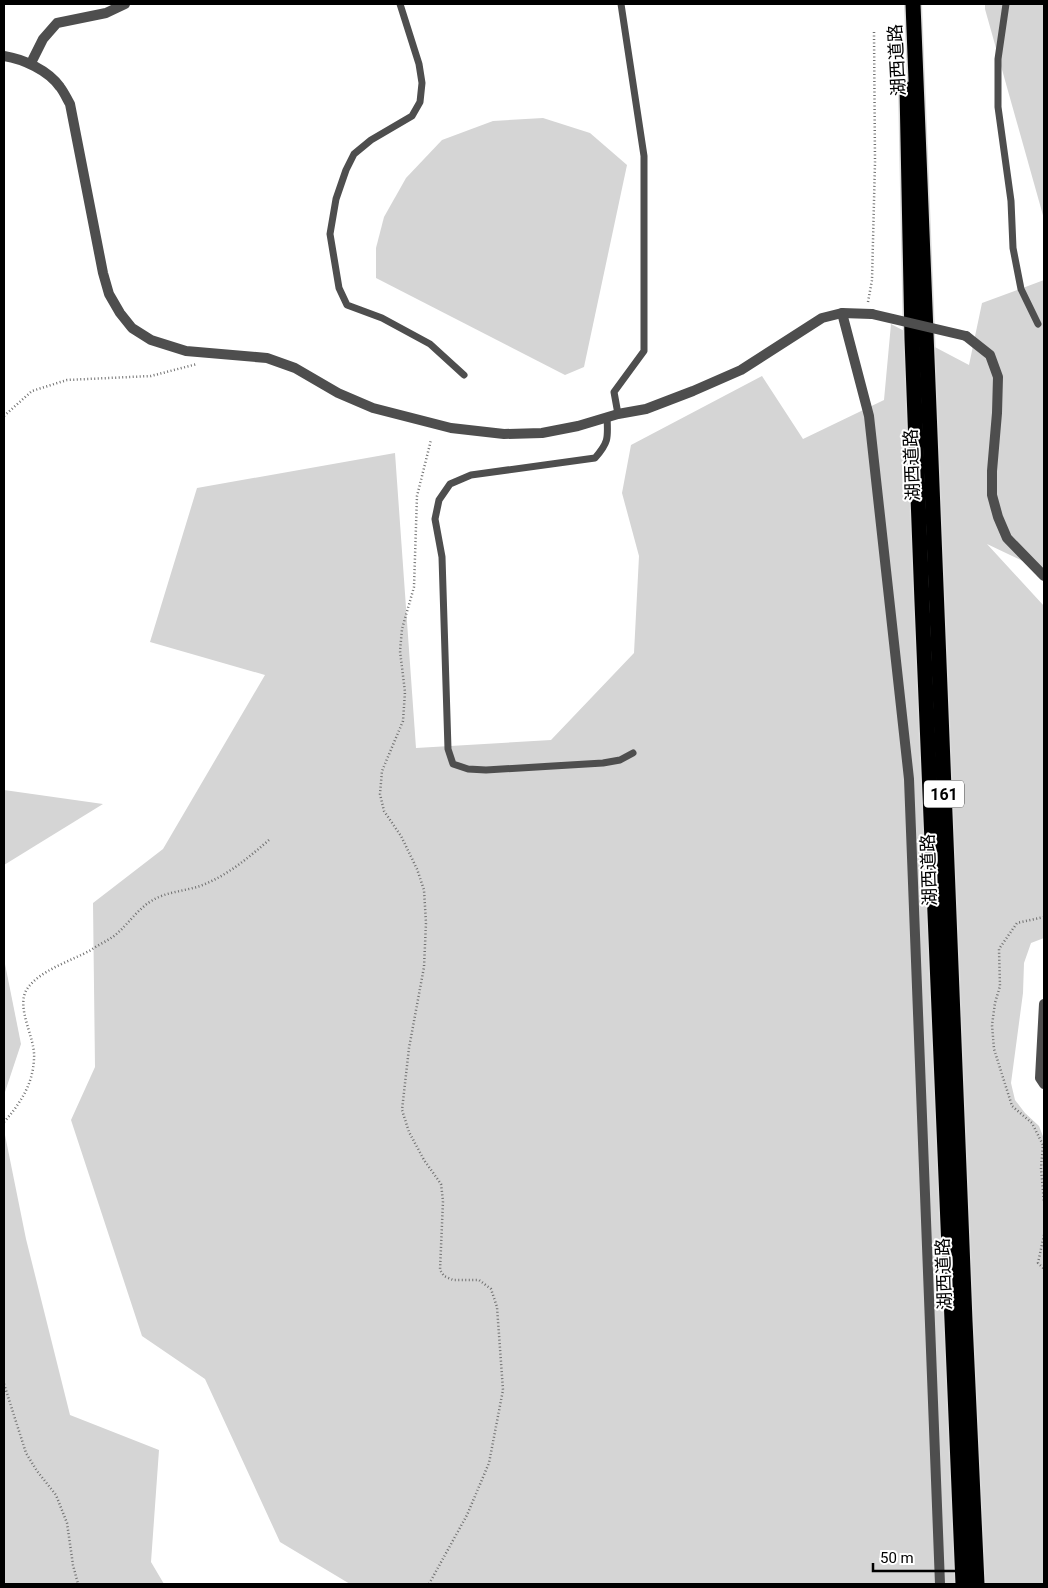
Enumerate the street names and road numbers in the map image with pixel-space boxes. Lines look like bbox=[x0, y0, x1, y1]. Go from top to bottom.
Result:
street label: 湖西道路 bbox=[884, 24, 909, 97]
street label: 湖西道路 bbox=[900, 429, 923, 501]
road number: 161 bbox=[924, 781, 964, 808]
street label: 湖西道路 bbox=[917, 834, 940, 906]
street label: 湖西道路 bbox=[932, 1238, 955, 1310]

